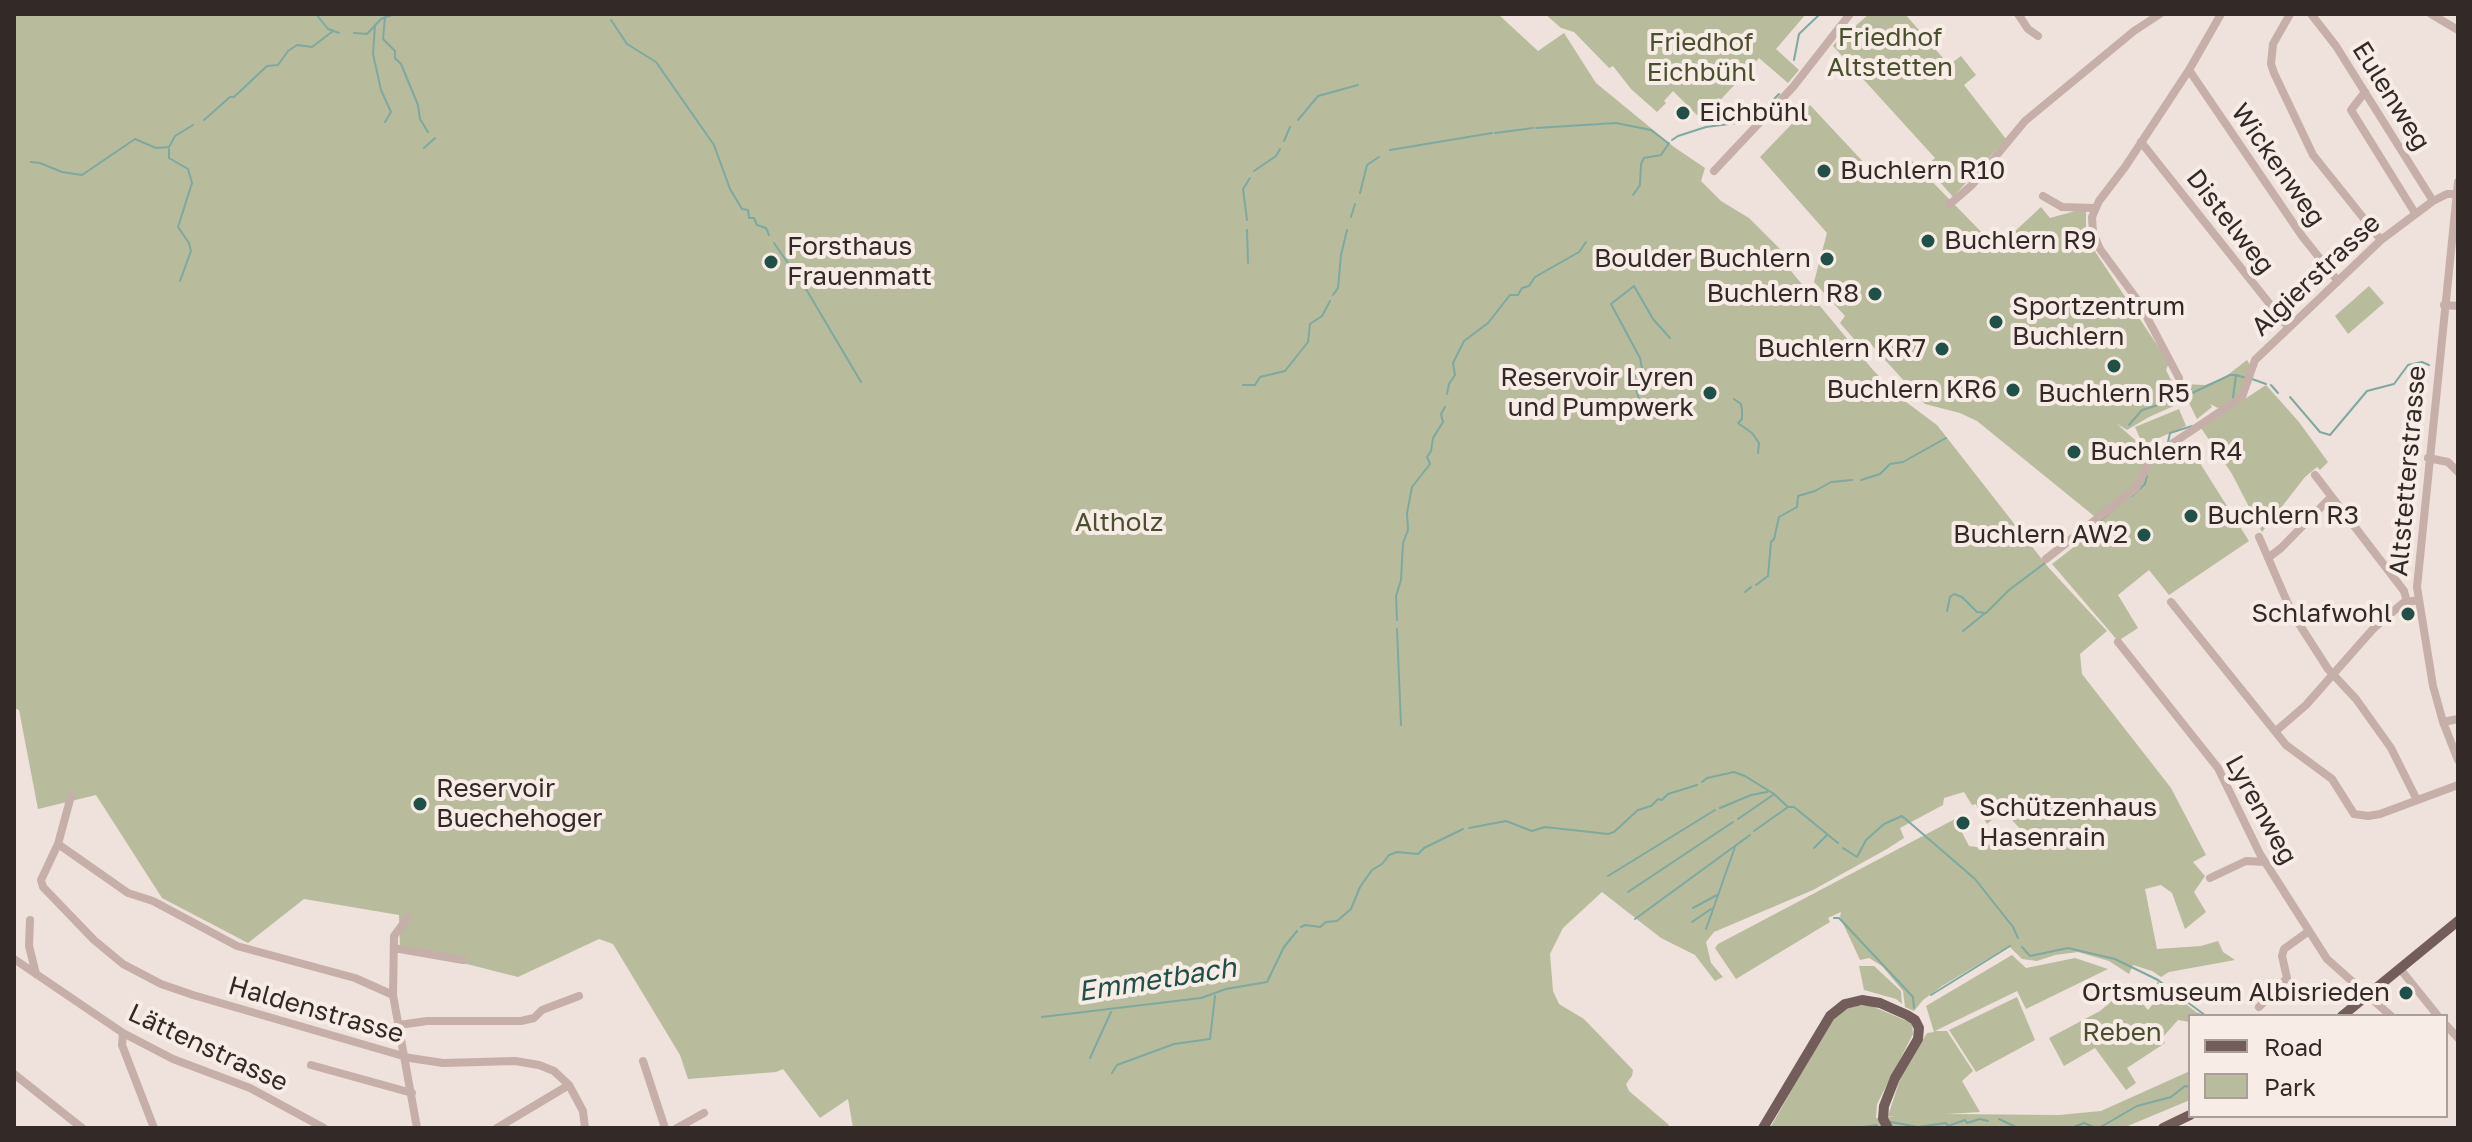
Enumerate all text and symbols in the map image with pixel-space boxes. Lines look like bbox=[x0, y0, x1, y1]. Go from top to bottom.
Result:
park label: Friedhof Altstetten bbox=[1827, 22, 1953, 84]
park label: Friedhof Eichbühl bbox=[1646, 27, 1756, 88]
street label: Eulenweg bbox=[2345, 36, 2437, 156]
place label: Eichbühl bbox=[1699, 97, 1808, 129]
street label: Wickenweg bbox=[2224, 98, 2332, 232]
marker: Eichbühl bbox=[1674, 104, 1692, 122]
place label: Buchlern R10 bbox=[1840, 155, 2005, 187]
marker: Buchlern R10 bbox=[1815, 162, 1833, 180]
street label: Distelweg bbox=[2179, 163, 2281, 281]
street label: Algierstrasse bbox=[2245, 207, 2387, 343]
place label: Buchlern R9 bbox=[1944, 225, 2096, 257]
place label: Forsthaus Frauenmatt bbox=[787, 231, 932, 292]
marker: Buchlern R9 bbox=[1919, 232, 1937, 250]
place label: Boulder Buchlern bbox=[1594, 243, 1811, 275]
marker: Boulder Buchlern bbox=[1818, 250, 1836, 268]
marker: Forsthaus Frauenmatt bbox=[762, 253, 780, 271]
place label: Buchlern R8 bbox=[1706, 278, 1859, 310]
marker: Buchlern R8 bbox=[1866, 285, 1884, 303]
place label: Sportzentrum Buchlern bbox=[2012, 291, 2185, 352]
marker: Sportzentrum Buchlern bbox=[1987, 313, 2005, 331]
place label: Buchlern KR7 bbox=[1758, 333, 1926, 365]
marker: Buchlern KR7 bbox=[1933, 340, 1951, 358]
marker: Buchlern R5 bbox=[2105, 357, 2123, 375]
place label: Reservoir Lyren und Pumpwerk bbox=[1500, 362, 1694, 424]
street label: Altstetterstrasse bbox=[2383, 364, 2433, 578]
place label: Buchlern KR6 bbox=[1827, 374, 1997, 406]
place label: Buchlern R5 bbox=[2038, 378, 2190, 410]
marker: Buchlern KR6 bbox=[2004, 381, 2022, 399]
marker: Reservoir Lyren und Pumpwerk bbox=[1701, 384, 1719, 402]
place label: Buchlern R4 bbox=[2090, 436, 2243, 468]
marker: Buchlern R4 bbox=[2065, 443, 2083, 461]
place label: Buchlern R3 bbox=[2207, 500, 2359, 532]
park label: Altholz bbox=[1075, 507, 1163, 539]
marker: Buchlern R3 bbox=[2182, 507, 2200, 525]
place label: Buchlern AW2 bbox=[1953, 519, 2128, 551]
marker: Buchlern AW2 bbox=[2135, 526, 2153, 544]
place label: Schlafwohl bbox=[2251, 598, 2392, 630]
marker: Schlafwohl bbox=[2399, 605, 2417, 623]
street label: Lyrenweg bbox=[2218, 750, 2304, 870]
place label: Reservoir Buechehoger bbox=[436, 773, 602, 834]
place label: Schützenhaus Hasenrain bbox=[1979, 792, 2157, 854]
marker: Reservoir Buechehoger bbox=[411, 795, 429, 813]
marker: Schützenhaus Hasenrain bbox=[1954, 814, 1972, 832]
water label: Emmetbach bbox=[1076, 951, 1238, 1009]
street label: Haldenstrasse bbox=[225, 970, 407, 1050]
place label: Ortsmuseum Albisrieden bbox=[2082, 977, 2390, 1009]
marker: Ortsmuseum Albisrieden bbox=[2397, 984, 2415, 1002]
street label: Lättenstrasse bbox=[123, 997, 293, 1099]
legend bbox=[2188, 1014, 2448, 1118]
park label: Reben bbox=[2082, 1017, 2162, 1049]
text: Road bbox=[2264, 1032, 2323, 1061]
text: Park bbox=[2264, 1072, 2316, 1101]

